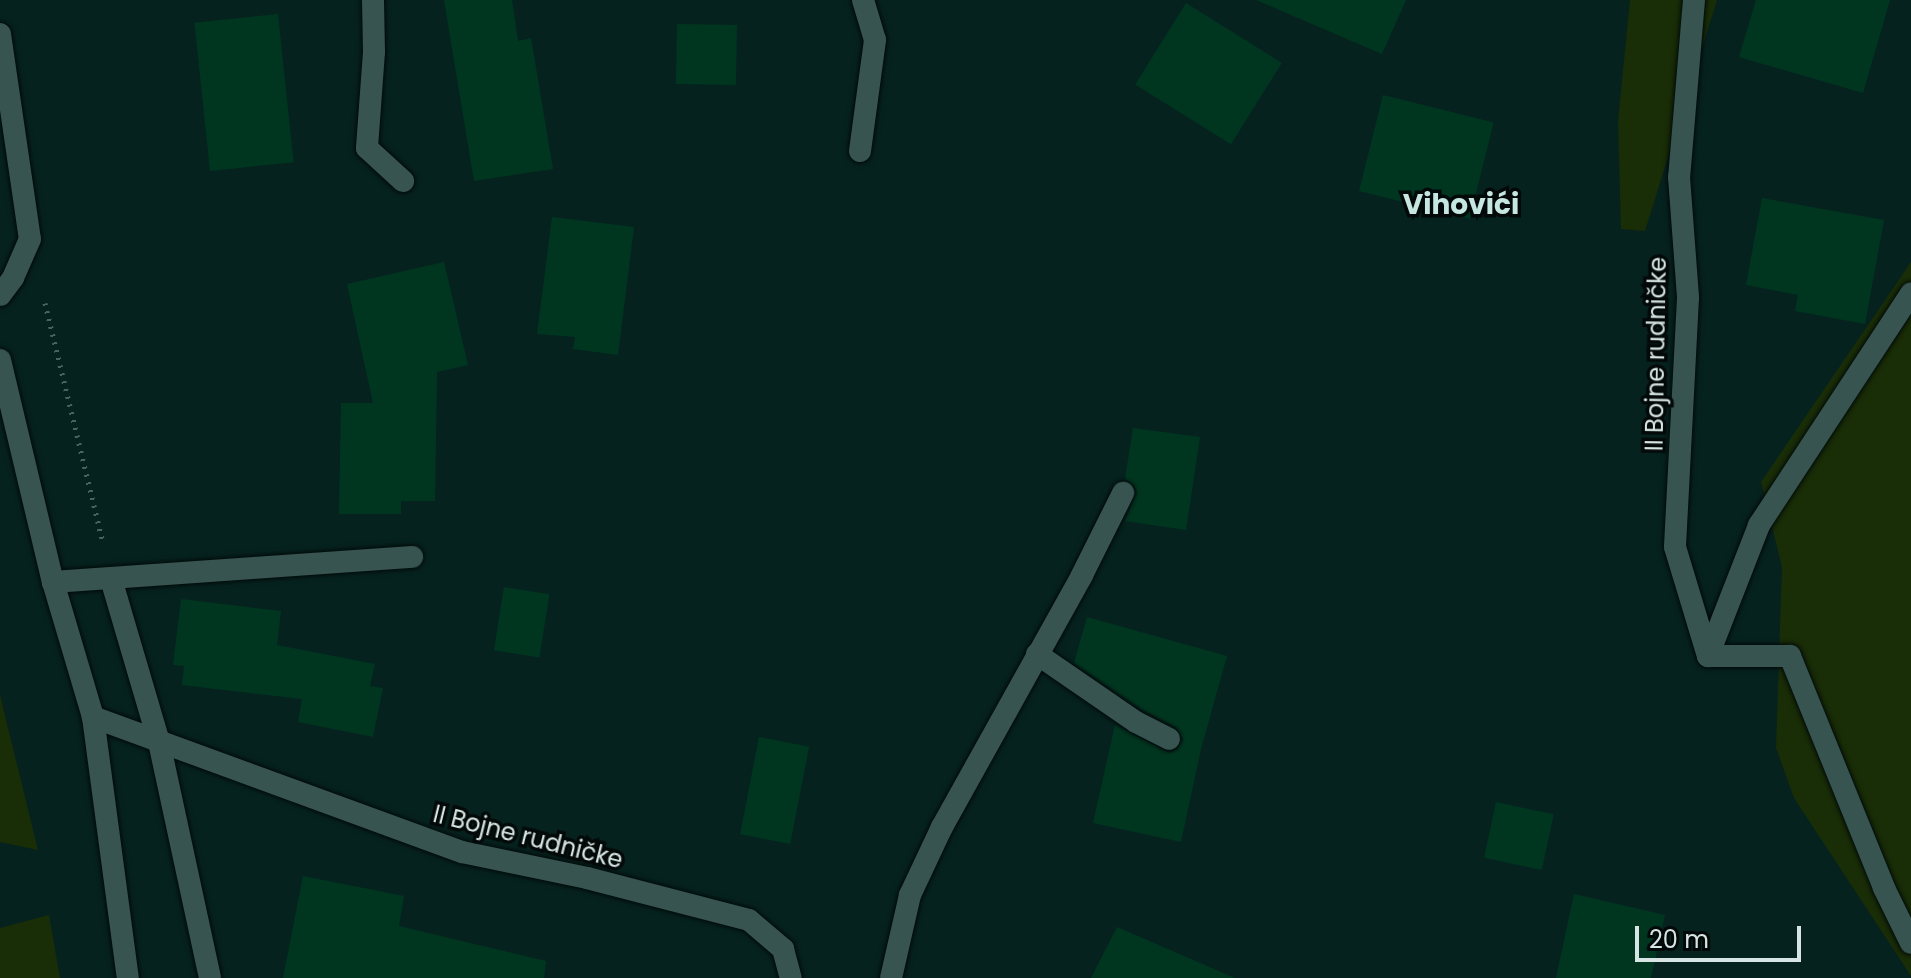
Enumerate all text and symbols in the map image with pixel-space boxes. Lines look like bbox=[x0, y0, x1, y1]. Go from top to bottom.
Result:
district label: Vihovići bbox=[1403, 188, 1519, 222]
street label: II Bojne rudničke bbox=[1640, 257, 1672, 451]
street label: II Bojne rudničke bbox=[430, 800, 626, 874]
scale bar bbox=[1639, 910, 1805, 960]
text: 20 m bbox=[1649, 923, 1709, 956]

